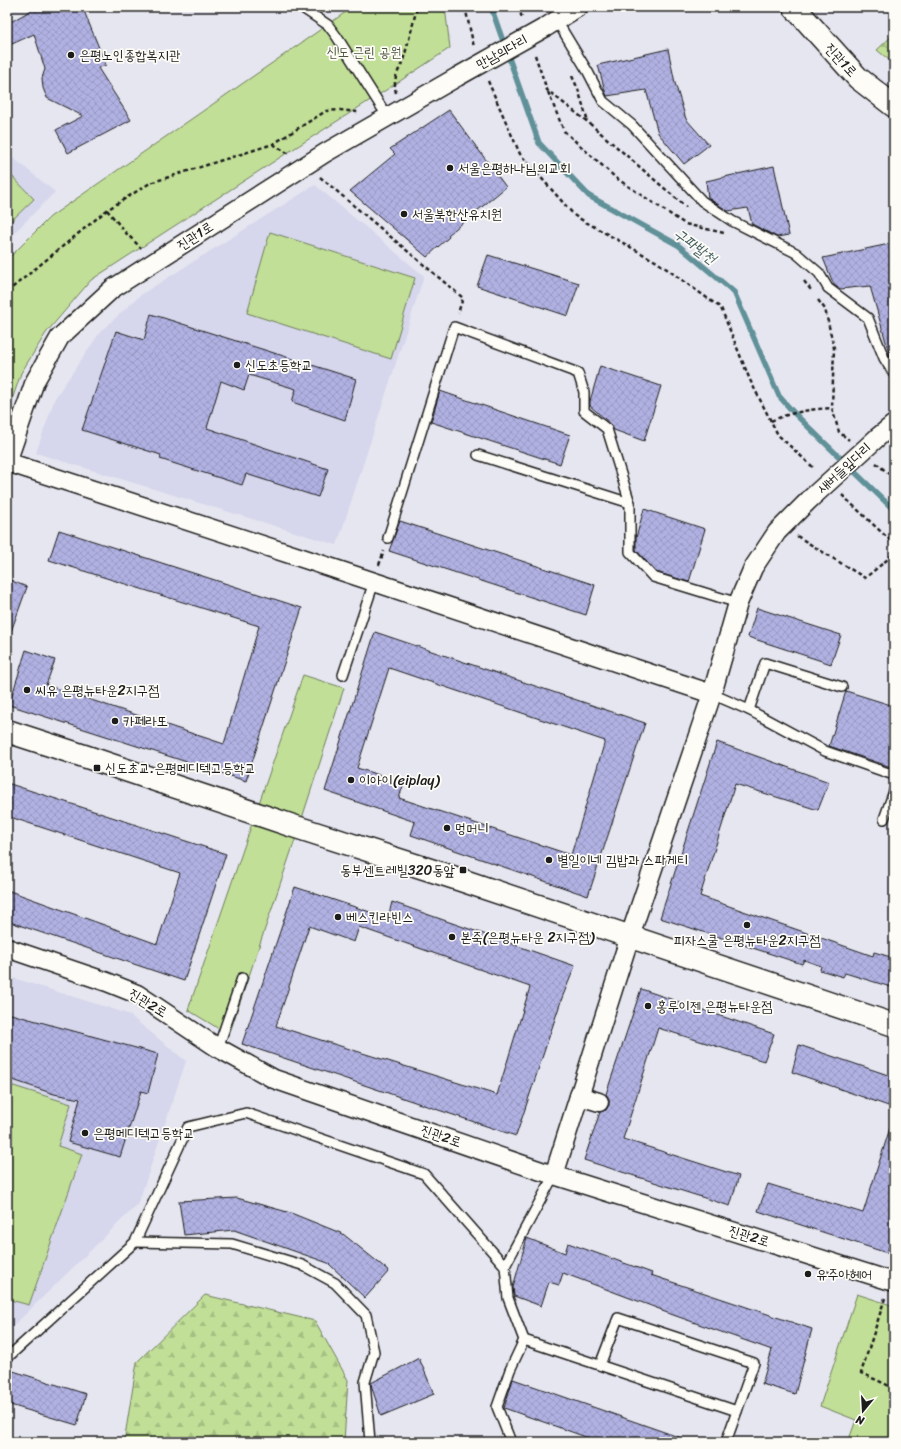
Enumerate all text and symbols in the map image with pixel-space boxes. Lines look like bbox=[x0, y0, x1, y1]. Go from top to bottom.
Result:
street label: 만남의다리 bbox=[471, 27, 533, 77]
street label: 진관1로 bbox=[818, 37, 864, 83]
park label: 신도 근린 공원 bbox=[327, 40, 401, 65]
place label: 은평노인종합복지관 bbox=[79, 43, 180, 68]
marker: 은평노인종합복지관 bbox=[66, 50, 76, 60]
place label: 서울은평하나님의교회 bbox=[458, 156, 571, 181]
marker: 서울은평하나님의교회 bbox=[445, 163, 455, 173]
place label: 서울북한산유치원 bbox=[412, 202, 502, 227]
marker: 서울북한산유치원 bbox=[399, 209, 409, 219]
street label: 진관1로 bbox=[171, 215, 219, 257]
water label: 구파발천 bbox=[668, 221, 724, 272]
place label: 신도초등학교 bbox=[245, 353, 313, 378]
marker: 신도초등학교 bbox=[232, 360, 242, 370]
street label: 새버들잎다리 bbox=[811, 436, 877, 500]
place label: 씨유 은평뉴타운2지구점 bbox=[35, 678, 159, 703]
marker: 씨유 은평뉴타운2지구점 bbox=[22, 685, 32, 695]
place label: 카페라또 bbox=[123, 709, 168, 734]
marker: 카페라또 bbox=[110, 716, 120, 726]
place label: 신도초교.은평메디텍고등학교 bbox=[105, 756, 256, 781]
marker: 신도초교.은평메디텍고등학교 bbox=[92, 763, 102, 773]
place label: 이아이(eiplay) bbox=[359, 768, 440, 793]
marker: 이아이(eiplay) bbox=[346, 775, 356, 785]
place label: 멍머니 bbox=[455, 816, 489, 841]
marker: 멍머니 bbox=[442, 823, 452, 833]
place label: 별일이네 김밥과 스파게티 bbox=[557, 848, 688, 873]
marker: 별일이네 김밥과 스파게티 bbox=[544, 855, 554, 865]
place label: 동부센트레빌320동앞 bbox=[340, 858, 455, 883]
marker: 동부센트레빌320동앞 bbox=[458, 865, 468, 875]
place label: 베스킨라빈스 bbox=[346, 905, 414, 930]
marker: 베스킨라빈스 bbox=[333, 912, 343, 922]
marker: 피자스쿨 은평뉴타운2지구점 bbox=[742, 920, 752, 930]
place label: 본죽(은평뉴타운 2지구점) bbox=[460, 925, 595, 950]
place label: 피자스쿨 은평뉴타운2지구점 bbox=[674, 928, 820, 953]
marker: 본죽(은평뉴타운 2지구점) bbox=[447, 932, 457, 942]
street label: 진관2로 bbox=[124, 982, 172, 1024]
place label: 홍루이젠 은평뉴타운점 bbox=[656, 994, 772, 1019]
marker: 홍루이젠 은평뉴타운점 bbox=[643, 1001, 653, 1011]
street label: 진관2로 bbox=[417, 1117, 465, 1155]
place label: 은평메디텍고등학교 bbox=[93, 1121, 194, 1146]
marker: 은평메디텍고등학교 bbox=[80, 1128, 90, 1138]
street label: 진관2로 bbox=[725, 1218, 773, 1254]
place label: 유주아헤어 bbox=[816, 1262, 872, 1287]
marker: 유주아헤어 bbox=[803, 1269, 813, 1279]
north arrow bbox=[843, 1391, 883, 1431]
text: N bbox=[853, 1410, 868, 1431]

